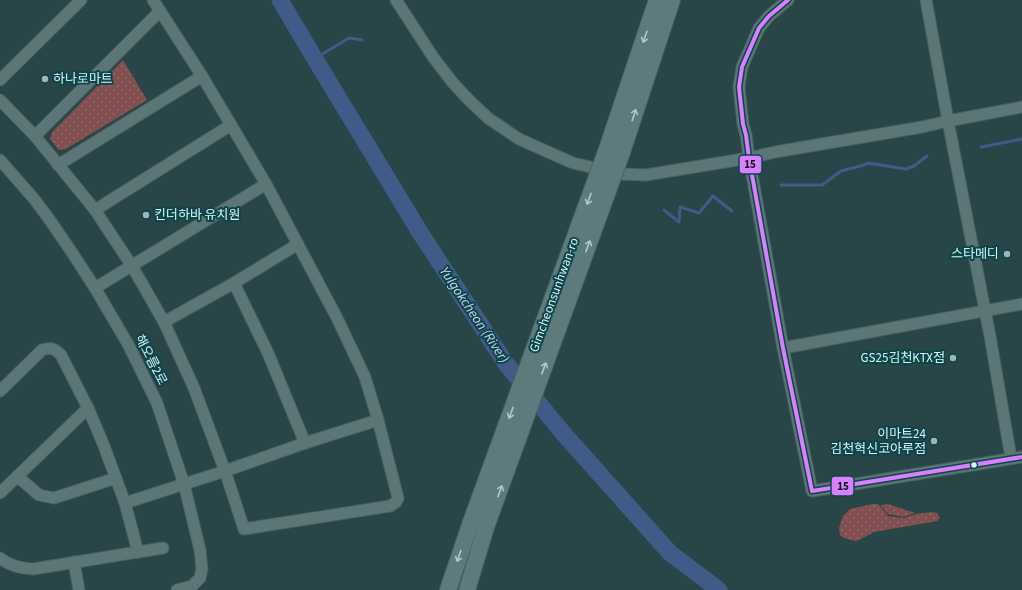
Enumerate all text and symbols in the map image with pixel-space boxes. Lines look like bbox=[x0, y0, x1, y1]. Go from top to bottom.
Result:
one-way arrow bbox=[641, 30, 648, 43]
place label: 하나로마트 bbox=[53, 70, 113, 88]
marker: 하나로마트 bbox=[40, 74, 50, 84]
one-way arrow bbox=[631, 109, 639, 121]
line badge: 15 bbox=[739, 155, 762, 174]
text: 15 bbox=[744, 157, 756, 172]
one-way arrow bbox=[585, 192, 592, 205]
place label: 킨더하바 유치원 bbox=[154, 206, 240, 224]
marker: 킨더하바 유치원 bbox=[141, 210, 151, 220]
street label: Gimcheonsunhwan-ro bbox=[525, 235, 583, 355]
one-way arrow bbox=[585, 240, 592, 253]
place label: 스타메디 bbox=[951, 245, 999, 263]
marker: 스타메디 bbox=[1002, 249, 1012, 259]
water label: Yulgokcheon (River) bbox=[434, 263, 514, 367]
street label: 해오름2로 bbox=[131, 332, 171, 388]
place label: GS25김천KTX점 bbox=[861, 349, 945, 367]
marker: GS25김천KTX점 bbox=[948, 353, 958, 363]
one-way arrow bbox=[540, 363, 548, 375]
one-way arrow bbox=[506, 406, 514, 418]
place label: 이마트24 김천혁신코아루점 bbox=[830, 425, 927, 458]
marker: 이마트24 김천혁신코아루점 bbox=[929, 436, 939, 446]
unlabelled marker bbox=[969, 460, 979, 470]
line badge: 15 bbox=[831, 476, 854, 496]
text: 15 bbox=[837, 479, 849, 494]
one-way arrow bbox=[496, 485, 504, 497]
one-way arrow bbox=[455, 549, 462, 562]

